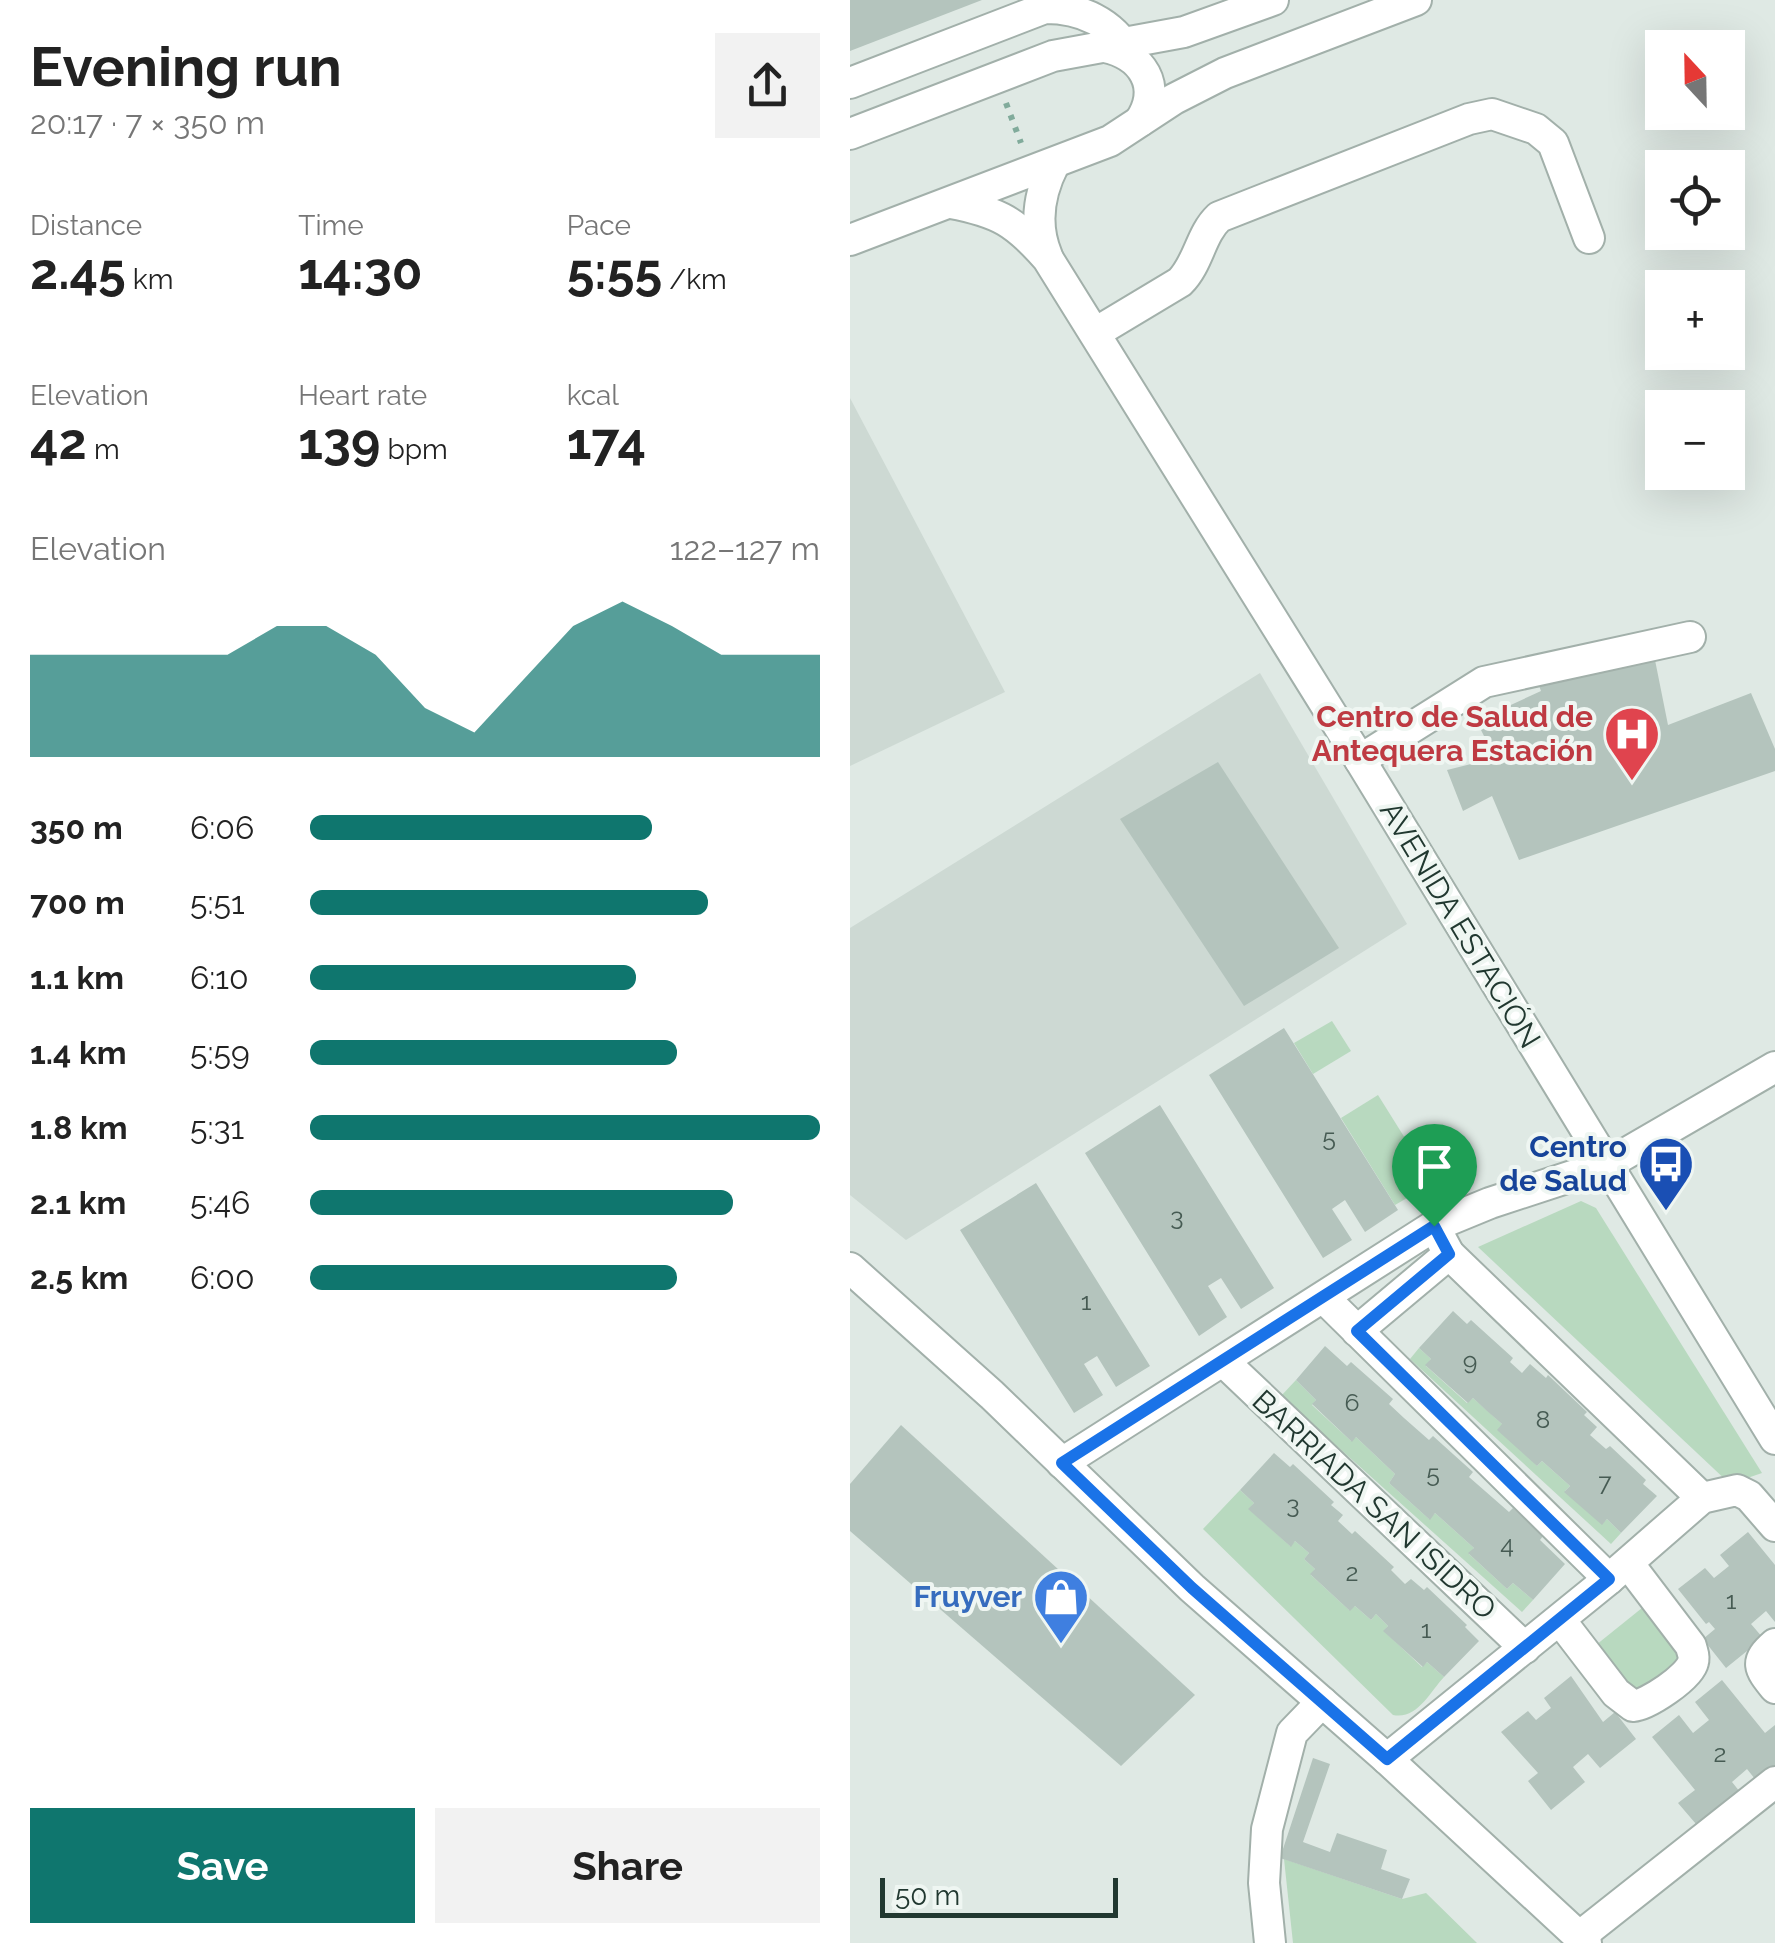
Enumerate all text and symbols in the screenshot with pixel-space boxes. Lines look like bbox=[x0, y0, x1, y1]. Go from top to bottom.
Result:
north arrow bbox=[1645, 30, 1745, 130]
map controls bbox=[1645, 30, 1745, 490]
button: share bbox=[715, 33, 820, 138]
text: Evening run bbox=[30, 34, 342, 99]
text: 20:17 · 7 × 350 m bbox=[30, 104, 265, 141]
button: locate bbox=[1645, 150, 1745, 250]
text: Distance bbox=[30, 209, 142, 242]
text: Time bbox=[298, 209, 364, 242]
text: Pace bbox=[567, 209, 631, 242]
text: 2.45 bbox=[30, 242, 126, 301]
text: 14:30 bbox=[298, 242, 423, 301]
text: 5:55 bbox=[567, 242, 662, 301]
text: km bbox=[126, 263, 173, 296]
text: /km bbox=[662, 263, 727, 296]
button: + bbox=[1645, 270, 1745, 370]
text: Elevation bbox=[30, 379, 149, 412]
text: Heart rate bbox=[298, 379, 427, 412]
text: kcal bbox=[567, 379, 619, 412]
button: − bbox=[1645, 390, 1745, 490]
text: 42 bbox=[30, 412, 87, 471]
text: 139 bbox=[298, 412, 380, 471]
text: 174 bbox=[567, 412, 646, 471]
text: m bbox=[87, 433, 120, 466]
text: bpm bbox=[380, 433, 448, 466]
text: Elevation bbox=[30, 530, 166, 567]
text: 122–127 m bbox=[670, 530, 820, 567]
place label: Centro de Salud de Antequera Estación bbox=[1312, 699, 1593, 768]
hospital icon: Centro de Salud de Antequera Estación bbox=[1602, 704, 1662, 783]
street label: AVENIDA ESTACIÓN bbox=[1373, 795, 1548, 1054]
text: 350 m bbox=[30, 809, 123, 846]
text: 6:06 bbox=[190, 809, 254, 846]
text: 700 m bbox=[30, 884, 125, 921]
text: 5:51 bbox=[190, 884, 245, 921]
text: 1.1 km bbox=[30, 959, 124, 996]
text: 6:10 bbox=[190, 959, 249, 996]
text: 1.4 km bbox=[30, 1034, 127, 1071]
text: 5:59 bbox=[190, 1034, 250, 1071]
text: 1.8 km bbox=[30, 1109, 128, 1146]
text: 5:31 bbox=[190, 1109, 244, 1146]
house number: 5 bbox=[1322, 1122, 1336, 1152]
pin bbox=[1392, 1124, 1477, 1227]
place label: Centro de Salud bbox=[1500, 1129, 1627, 1198]
bus stop icon: Centro de Salud bbox=[1636, 1134, 1696, 1213]
icon: arrive bbox=[1407, 1139, 1462, 1194]
text: 2.1 km bbox=[30, 1184, 126, 1221]
text: 5:46 bbox=[190, 1184, 250, 1221]
house number: 3 bbox=[1170, 1201, 1184, 1231]
text: 2.5 km bbox=[30, 1259, 128, 1296]
text: 6:00 bbox=[190, 1259, 254, 1296]
house number: 1 bbox=[1081, 1286, 1092, 1316]
house number: 9 bbox=[1463, 1346, 1477, 1376]
street label: BARRIADA SAN ISIDRO bbox=[1245, 1383, 1503, 1627]
house number: 6 bbox=[1344, 1387, 1360, 1417]
house number: 8 bbox=[1536, 1404, 1550, 1434]
house number: 5 bbox=[1426, 1458, 1440, 1488]
house number: 7 bbox=[1598, 1467, 1612, 1497]
house number: 3 bbox=[1286, 1489, 1300, 1519]
house number: 4 bbox=[1500, 1529, 1514, 1559]
house number: 2 bbox=[1345, 1557, 1359, 1587]
shop icon: Fruyver bbox=[1031, 1567, 1091, 1646]
place label: Fruyver bbox=[913, 1579, 1022, 1614]
house number: 1 bbox=[1726, 1585, 1737, 1615]
house number: 1 bbox=[1421, 1614, 1432, 1644]
house number: 2 bbox=[1713, 1738, 1727, 1768]
button: Save bbox=[30, 1808, 415, 1923]
button: Share bbox=[435, 1808, 820, 1923]
scale bar bbox=[880, 1873, 1118, 1918]
text: 50 m bbox=[895, 1879, 960, 1912]

